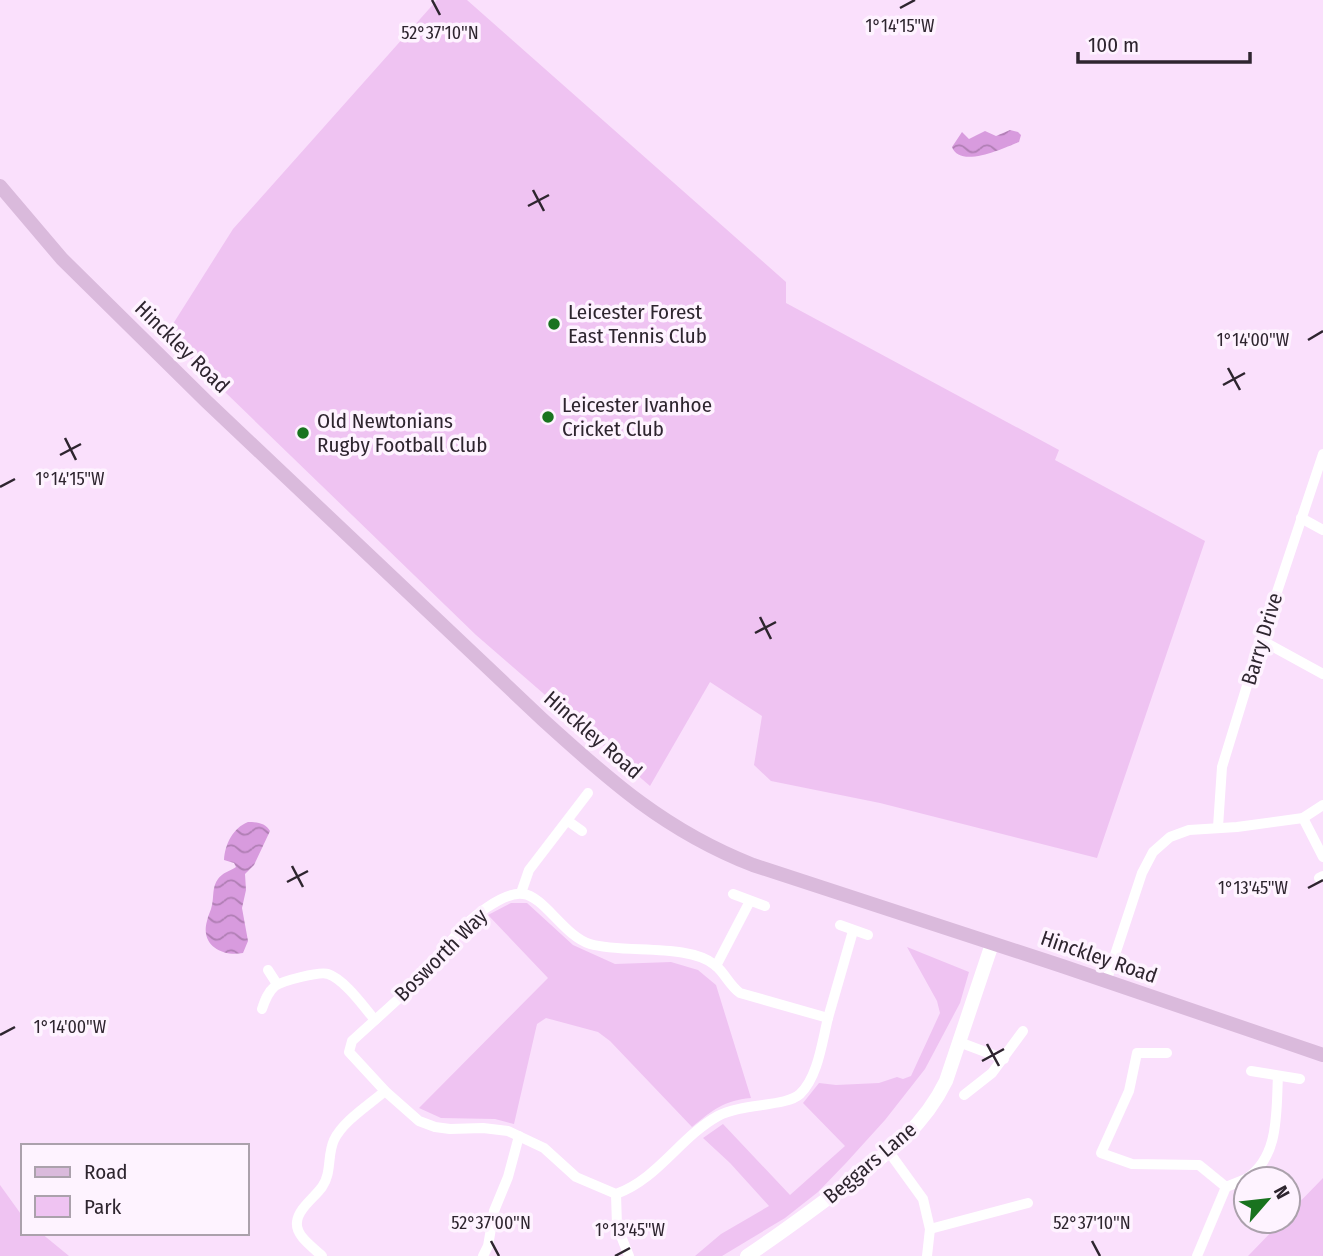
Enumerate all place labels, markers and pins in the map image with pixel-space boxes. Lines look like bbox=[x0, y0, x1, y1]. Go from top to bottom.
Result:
place label: Leicester Forest East Tennis Club bbox=[568, 299, 707, 349]
marker: Leicester Forest East Tennis Club bbox=[546, 316, 562, 332]
place label: Leicester Ivanhoe Cricket Club bbox=[562, 392, 712, 442]
place label: Old Newtonians Rugby Football Club bbox=[317, 408, 487, 458]
marker: Leicester Ivanhoe Cricket Club bbox=[540, 409, 556, 425]
marker: Old Newtonians Rugby Football Club bbox=[295, 425, 311, 441]

